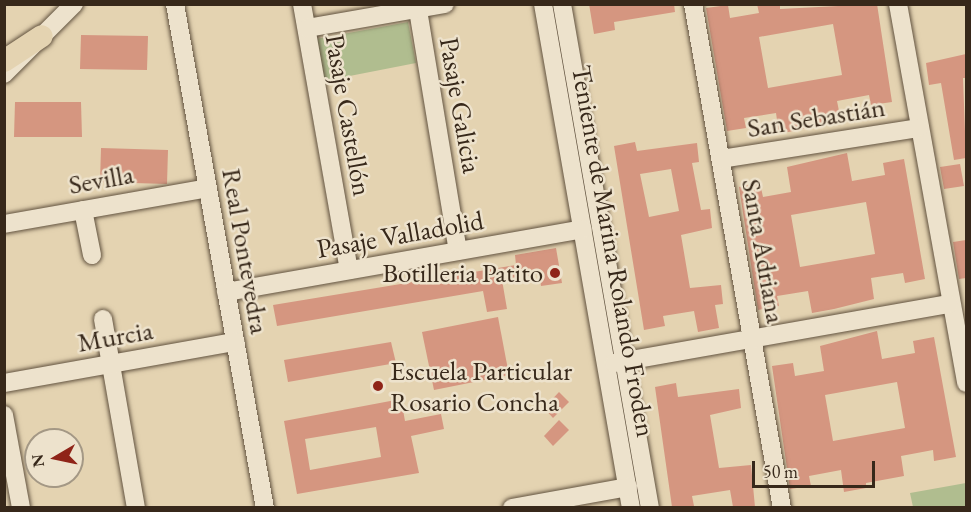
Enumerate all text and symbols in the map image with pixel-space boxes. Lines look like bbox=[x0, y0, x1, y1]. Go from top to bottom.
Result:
street label: Pasaje Castellón bbox=[319, 32, 379, 198]
street label: Pasaje Galicia bbox=[433, 34, 489, 176]
street label: Teniente de Marina Rolando Froden bbox=[565, 63, 663, 439]
street label: San Sebastián bbox=[745, 90, 887, 144]
street label: Sevilla bbox=[66, 157, 136, 201]
street label: Real Pontevedra bbox=[216, 166, 276, 336]
street label: Santa Adriana bbox=[735, 176, 793, 326]
street label: Pasaje Valladolid bbox=[314, 203, 486, 265]
place label: Botilleria Patito bbox=[382, 257, 543, 289]
marker: Botilleria Patito bbox=[548, 266, 562, 280]
street label: Murcia bbox=[75, 313, 155, 359]
place label: Escuela Particular Rosario Concha bbox=[390, 354, 572, 417]
marker: Escuela Particular Rosario Concha bbox=[371, 379, 385, 393]
north arrow bbox=[24, 428, 84, 488]
scale bar bbox=[755, 449, 878, 487]
text: N bbox=[26, 453, 49, 469]
text: 50 m bbox=[763, 460, 798, 483]

